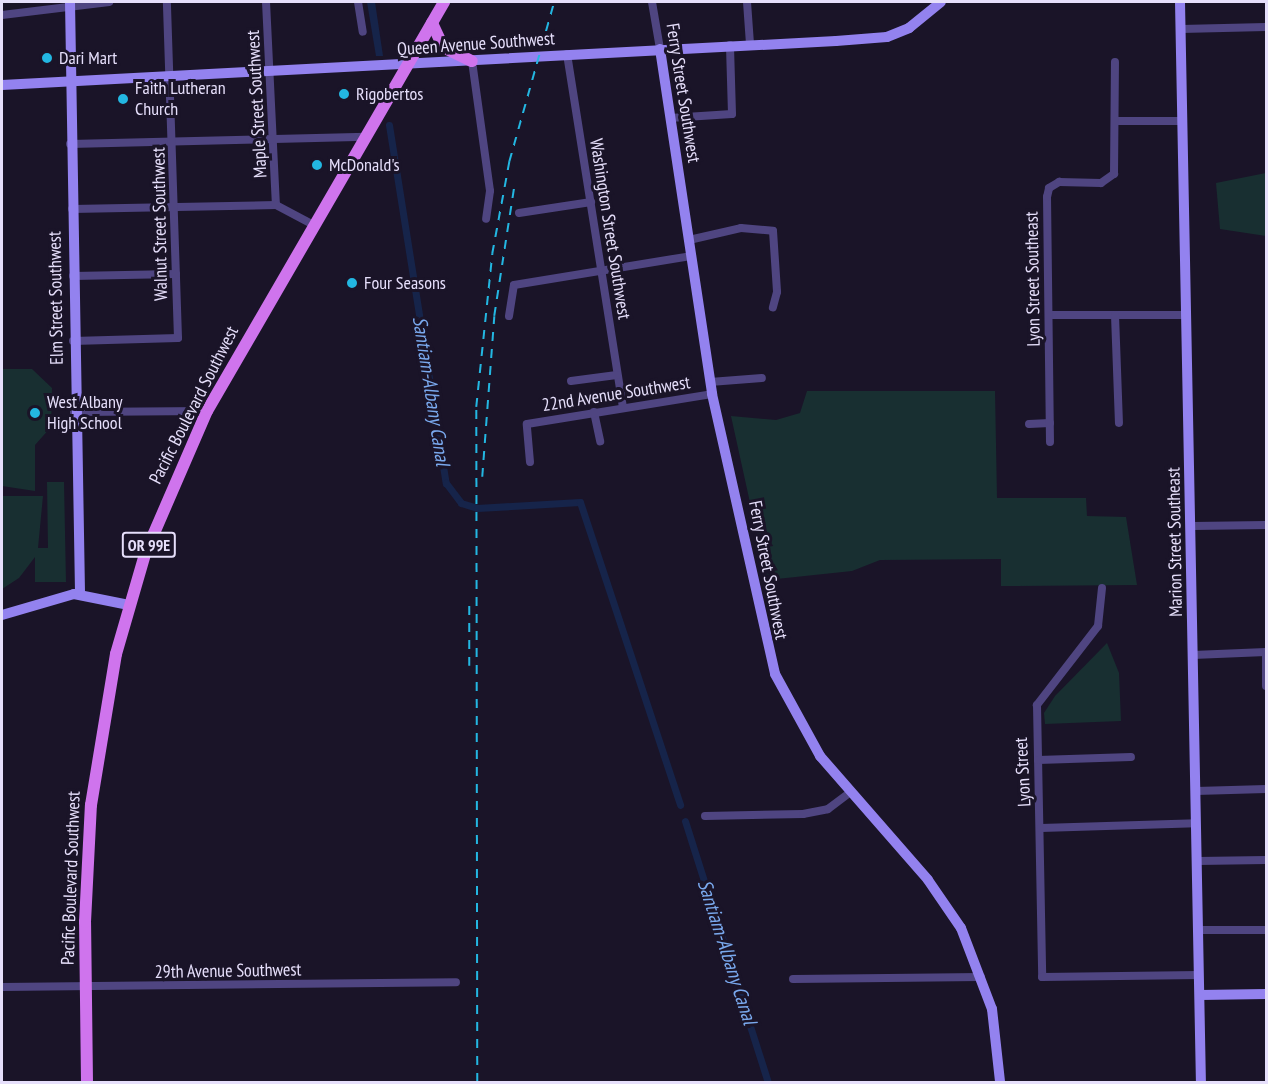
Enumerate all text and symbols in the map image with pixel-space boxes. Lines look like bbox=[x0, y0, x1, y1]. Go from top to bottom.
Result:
street label: Ferry Street Southwest bbox=[661, 21, 705, 165]
street label: Queen Avenue Southwest bbox=[396, 28, 556, 60]
street label: Maple Street Southwest bbox=[242, 29, 272, 179]
place label: Dari Mart bbox=[59, 47, 117, 69]
marker: Dari Mart bbox=[40, 51, 54, 65]
place label: Faith Lutheran Church bbox=[135, 78, 226, 121]
place label: Rigobertos bbox=[356, 83, 423, 105]
marker: Rigobertos bbox=[337, 87, 351, 101]
marker: Faith Lutheran Church bbox=[116, 92, 130, 106]
street label: Washington Street Southwest bbox=[585, 137, 635, 321]
street label: Walnut Street Southwest bbox=[148, 147, 172, 301]
place label: McDonald's bbox=[329, 154, 400, 176]
marker: McDonald's bbox=[310, 158, 324, 172]
street label: Lyon Street Southeast bbox=[1021, 211, 1045, 347]
street label: Elm Street Southwest bbox=[44, 231, 68, 365]
place label: Four Seasons bbox=[364, 272, 446, 294]
marker: Four Seasons bbox=[345, 276, 359, 290]
water label: Santiam-Albany Canal bbox=[407, 314, 455, 468]
street label: Pacific Boulevard Southwest bbox=[145, 322, 243, 488]
street label: 22nd Avenue Southwest bbox=[540, 372, 692, 416]
place label: West Albany High School bbox=[47, 392, 123, 434]
marker: West Albany High School bbox=[28, 406, 42, 420]
street label: Marion Street Southeast bbox=[1163, 467, 1187, 617]
street label: Ferry Street Southwest bbox=[744, 498, 792, 642]
road number: OR 99E bbox=[120, 532, 178, 558]
street label: Lyon Street bbox=[1010, 737, 1036, 807]
street label: Pacific Boulevard Southwest bbox=[57, 790, 85, 966]
water label: Santiam-Albany Canal bbox=[692, 876, 762, 1028]
street label: 29th Avenue Southwest bbox=[154, 959, 302, 983]

